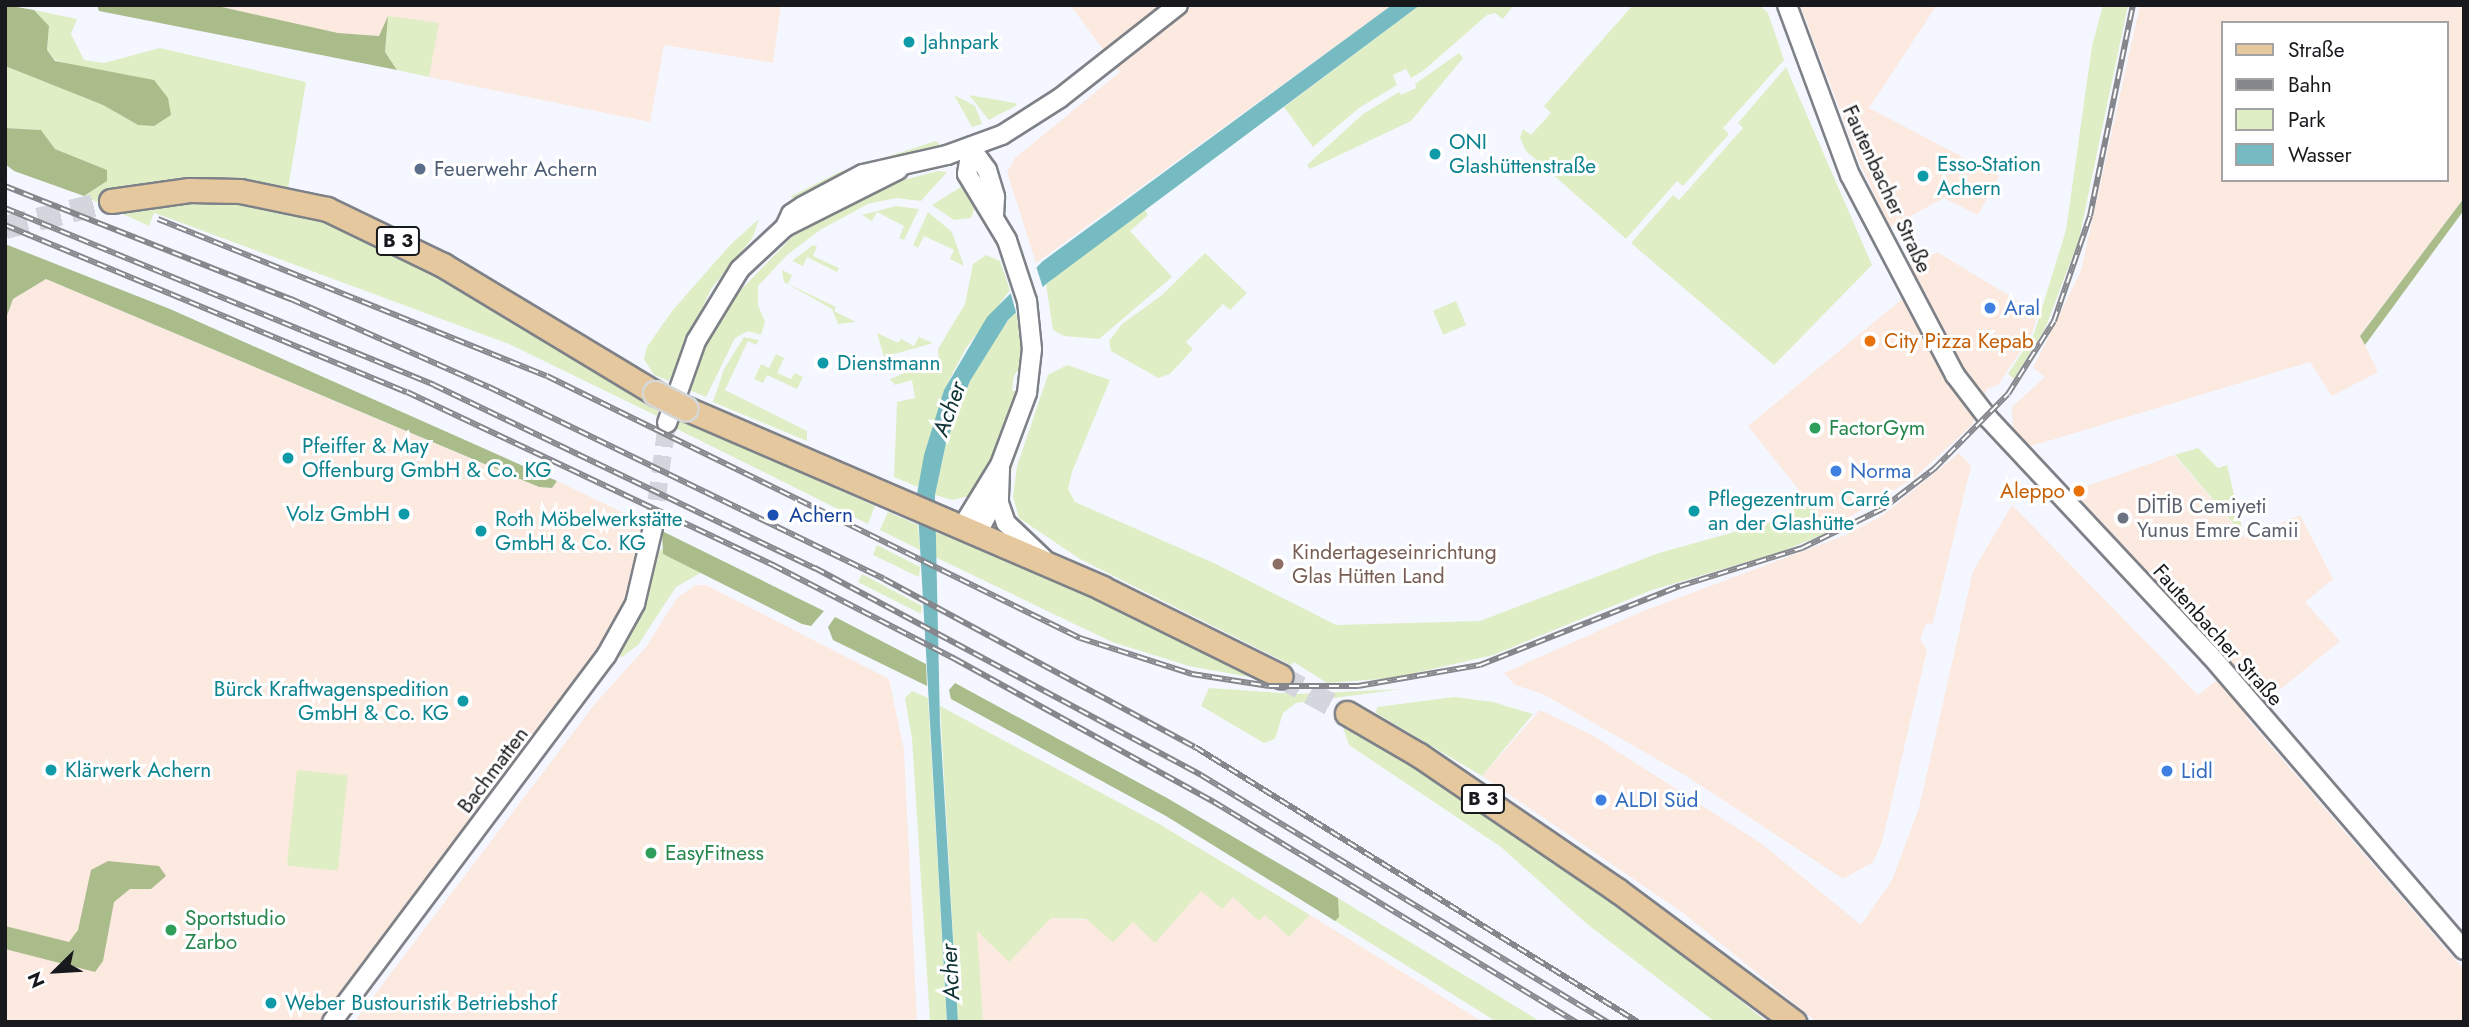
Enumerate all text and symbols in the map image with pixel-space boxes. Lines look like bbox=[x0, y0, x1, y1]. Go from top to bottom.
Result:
legend bbox=[2220, 21, 2448, 182]
place label: Jahnpark bbox=[923, 29, 999, 55]
marker: Jahnpark bbox=[901, 34, 917, 50]
text: Straße bbox=[2288, 35, 2345, 65]
text: Bahn bbox=[2288, 70, 2332, 100]
street label: Fautenbacher Straße bbox=[1837, 101, 1937, 277]
text: Park bbox=[2288, 105, 2325, 135]
place label: ONI Glashüttenstraße bbox=[1449, 129, 1596, 179]
text: Wasser bbox=[2288, 140, 2352, 170]
marker: ONI Glashüttenstraße bbox=[1427, 146, 1443, 162]
place label: Esso-Station Achern bbox=[1937, 151, 2041, 201]
place label: Feuerwehr Achern bbox=[434, 156, 598, 182]
marker: Feuerwehr Achern bbox=[412, 161, 428, 177]
marker: Esso-Station Achern bbox=[1915, 168, 1931, 184]
road number: B 3 bbox=[375, 226, 421, 256]
place label: Aral bbox=[2004, 295, 2040, 321]
marker: Aral bbox=[1982, 300, 1998, 316]
place label: City Pizza Kepab bbox=[1884, 328, 2034, 354]
marker: City Pizza Kepab bbox=[1862, 333, 1878, 349]
place label: Dienstmann bbox=[837, 350, 941, 376]
marker: Dienstmann bbox=[815, 355, 831, 371]
water label: Acher bbox=[926, 378, 972, 440]
place label: FactorGym bbox=[1829, 415, 1925, 441]
marker: FactorGym bbox=[1807, 420, 1823, 436]
place label: Pfeiffer & May Offenburg GmbH & Co. KG bbox=[302, 433, 552, 483]
marker: Pfeiffer & May Offenburg GmbH & Co. KG bbox=[280, 450, 296, 466]
place label: Norma bbox=[1850, 458, 1911, 484]
marker: Norma bbox=[1828, 463, 1844, 479]
place label: Aleppo bbox=[2000, 478, 2065, 504]
marker: Aleppo bbox=[2071, 483, 2087, 499]
place label: Pflegezentrum Carré an der Glashütte bbox=[1708, 486, 1890, 536]
place label: DİTİB Cemiyeti Yunus Emre Camii bbox=[2137, 493, 2299, 543]
place label: Volz GmbH bbox=[286, 501, 390, 527]
place label: Achern bbox=[789, 502, 853, 528]
marker: Pflegezentrum Carré an der Glashütte bbox=[1686, 503, 1702, 519]
marker: Achern bbox=[763, 505, 783, 525]
marker: Volz GmbH bbox=[396, 506, 412, 522]
place label: Roth Möbelwerkstätte GmbH & Co. KG bbox=[495, 506, 682, 556]
marker: DİTİB Cemiyeti Yunus Emre Camii bbox=[2115, 510, 2131, 526]
marker: Roth Möbelwerkstätte GmbH & Co. KG bbox=[473, 523, 489, 539]
place label: Kindertageseinrichtung Glas Hütten Land bbox=[1292, 539, 1497, 589]
marker: Kindertageseinrichtung Glas Hütten Land bbox=[1270, 556, 1286, 572]
street label: Fautenbacher Straße bbox=[2148, 559, 2288, 711]
place label: Bürck Kraftwagenspedition GmbH & Co. KG bbox=[214, 676, 449, 726]
marker: Bürck Kraftwagenspedition GmbH & Co. KG bbox=[455, 693, 471, 709]
street label: Bachmatten bbox=[452, 722, 534, 818]
place label: Klärwerk Achern bbox=[65, 757, 211, 783]
place label: Lidl bbox=[2181, 758, 2213, 784]
marker: Klärwerk Achern bbox=[43, 762, 59, 778]
marker: Lidl bbox=[2159, 763, 2175, 779]
road number: B 3 bbox=[1460, 784, 1506, 814]
place label: ALDI Süd bbox=[1615, 787, 1699, 813]
marker: ALDI Süd bbox=[1593, 792, 1609, 808]
place label: EasyFitness bbox=[665, 840, 764, 866]
marker: EasyFitness bbox=[643, 845, 659, 861]
place label: Sportstudio Zarbo bbox=[185, 905, 286, 955]
marker: Sportstudio Zarbo bbox=[163, 922, 179, 938]
north arrow bbox=[21, 936, 91, 1006]
water label: Acher bbox=[935, 943, 965, 1001]
text: N bbox=[21, 967, 52, 992]
place label: Weber Bustouristik Betriebshof bbox=[285, 990, 557, 1016]
marker: Weber Bustouristik Betriebshof bbox=[263, 995, 279, 1011]

